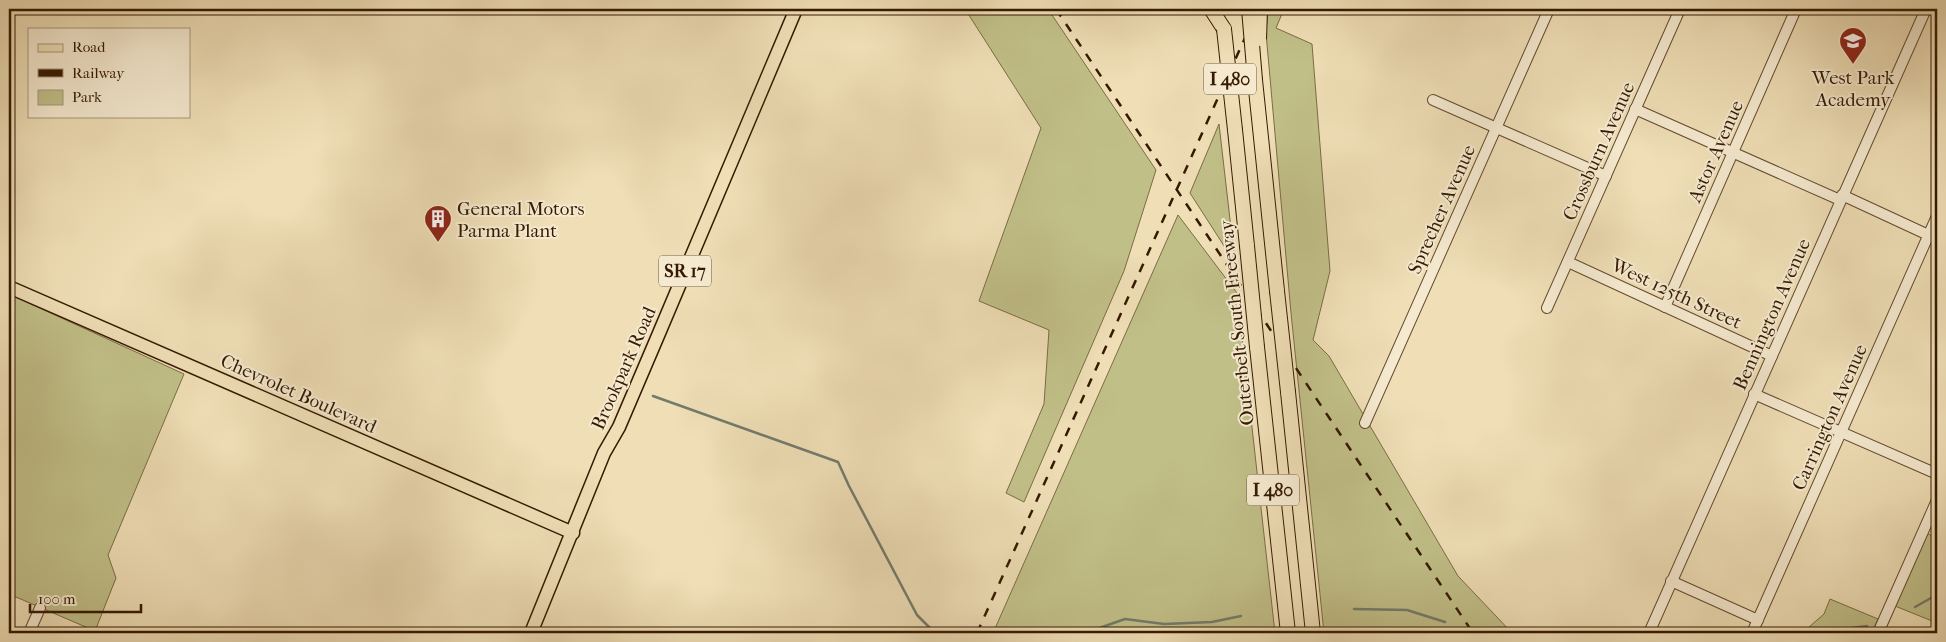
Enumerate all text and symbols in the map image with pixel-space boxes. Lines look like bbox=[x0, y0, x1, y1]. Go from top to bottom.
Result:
school or university icon: West Park Academy bbox=[1838, 26, 1868, 65]
legend bbox=[28, 28, 190, 118]
text: Road bbox=[72, 38, 106, 56]
text: Railway bbox=[72, 64, 125, 82]
road number: I 480 bbox=[1204, 64, 1256, 95]
place label: West Park Academy bbox=[1811, 67, 1894, 111]
street label: Crossburn Avenue bbox=[1558, 79, 1639, 224]
text: Park bbox=[72, 88, 102, 106]
street label: Astor Avenue bbox=[1683, 97, 1748, 207]
street label: Sprecher Avenue bbox=[1404, 141, 1480, 277]
place label: General Motors Parma Plant bbox=[457, 198, 584, 242]
building icon: General Motors Parma Plant bbox=[423, 204, 453, 243]
street label: Outerbelt South Freeway bbox=[1215, 218, 1259, 427]
street label: Bennington Avenue bbox=[1729, 235, 1815, 394]
street label: West 125th Street bbox=[1607, 254, 1745, 334]
road number: SR 17 bbox=[659, 256, 711, 286]
street label: Brookpark Road bbox=[587, 303, 661, 433]
street label: Carrington Avenue bbox=[1788, 341, 1872, 494]
street label: Chevrolet Boulevard bbox=[217, 350, 380, 438]
road number: I 480 bbox=[1247, 474, 1299, 506]
scale bar bbox=[30, 582, 141, 614]
text: 100 m bbox=[38, 590, 76, 608]

